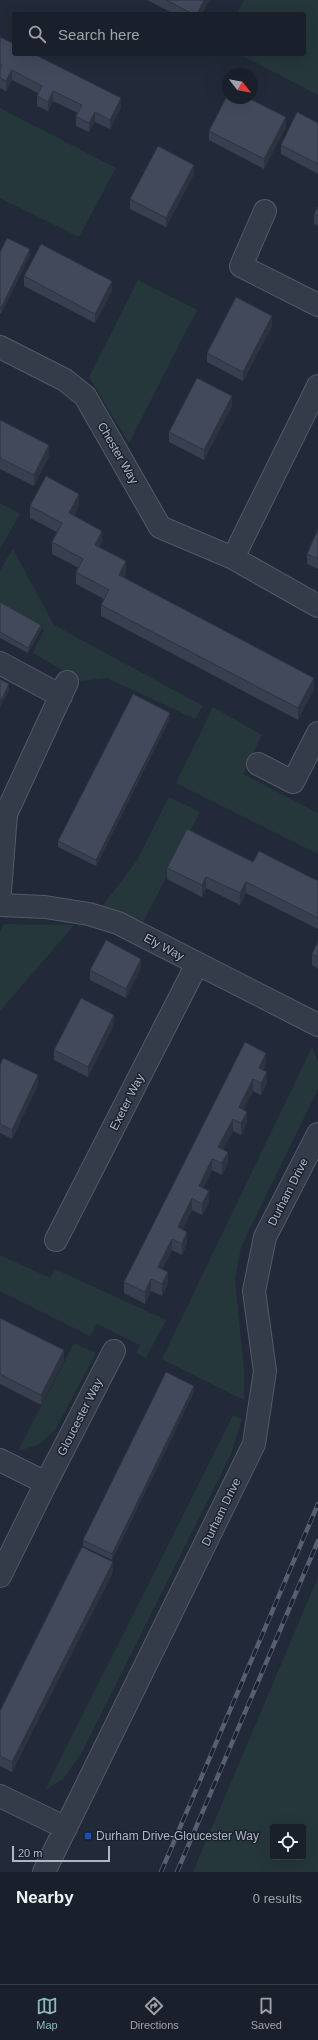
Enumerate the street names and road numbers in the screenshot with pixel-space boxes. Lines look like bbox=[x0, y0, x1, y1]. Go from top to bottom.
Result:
street label: Chester Way bbox=[95, 420, 141, 486]
street label: Ely Way bbox=[141, 931, 187, 963]
street label: Exeter Way bbox=[107, 1071, 147, 1133]
street label: Durham Drive bbox=[265, 1156, 311, 1228]
street label: Gloucester Way bbox=[54, 1376, 106, 1458]
street label: Durham Drive bbox=[198, 1475, 244, 1548]

